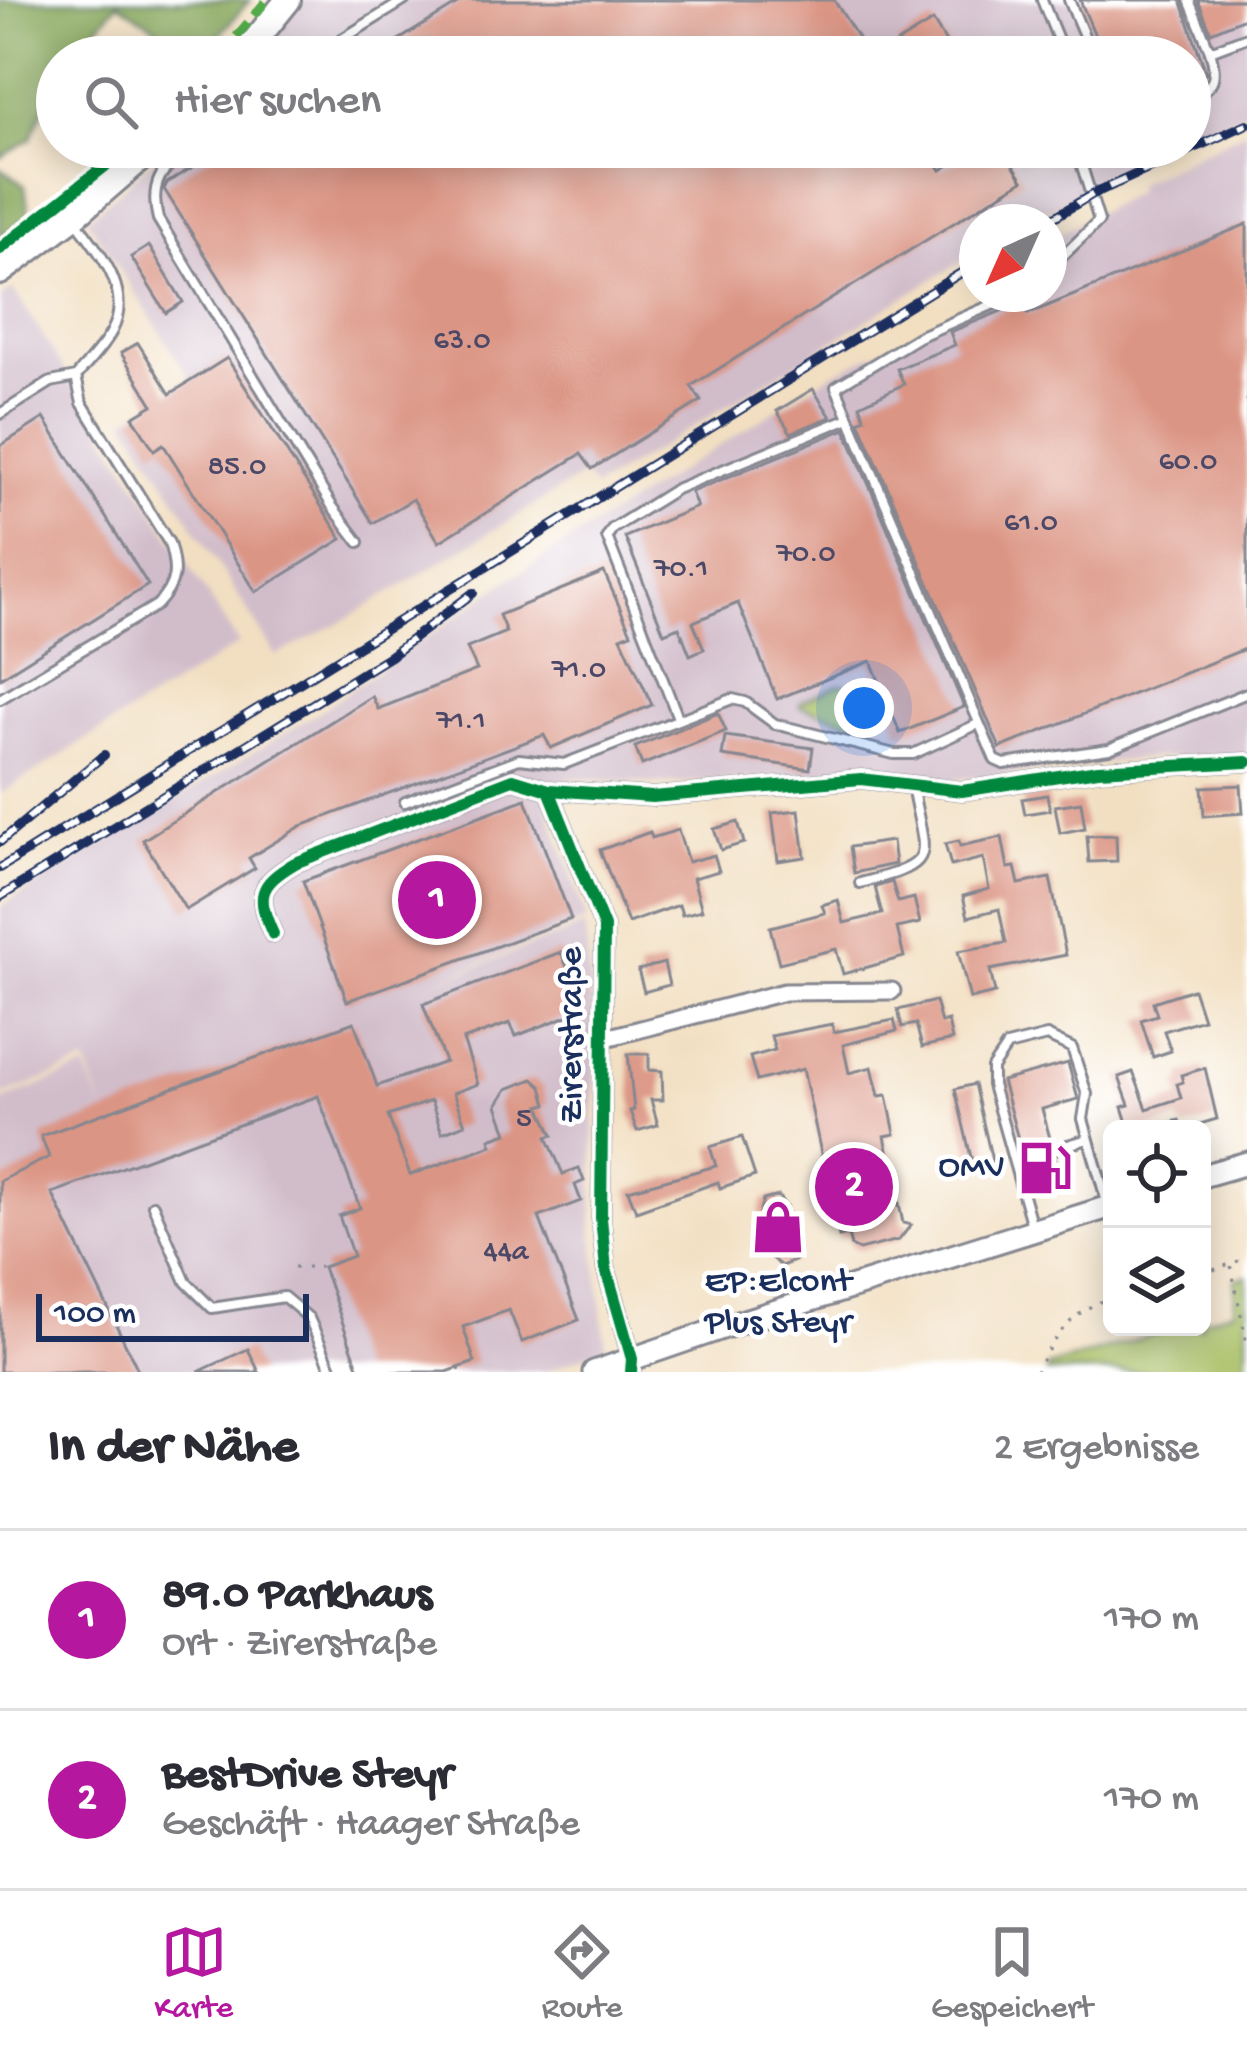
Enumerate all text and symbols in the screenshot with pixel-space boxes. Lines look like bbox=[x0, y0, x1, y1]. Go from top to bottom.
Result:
search box bbox=[36, 36, 1211, 168]
icon: search bbox=[78, 69, 144, 135]
text: Hier suchen bbox=[174, 76, 381, 129]
north arrow bbox=[959, 204, 1067, 312]
house number: 63.0 bbox=[433, 325, 491, 360]
house number: 60.0 bbox=[1159, 446, 1217, 481]
house number: 85.0 bbox=[208, 451, 266, 486]
house number: 61.0 bbox=[1004, 507, 1058, 542]
house number: 70.0 bbox=[775, 538, 836, 573]
house number: 70.1 bbox=[653, 553, 708, 588]
house number: 71.0 bbox=[551, 654, 606, 689]
your location bbox=[834, 678, 894, 738]
house number: 71.1 bbox=[435, 705, 486, 740]
pin: 1 bbox=[398, 855, 476, 945]
street label: Zirerstraße bbox=[552, 946, 595, 1123]
house number: 5 bbox=[516, 1103, 532, 1138]
map controls bbox=[1103, 1120, 1211, 1336]
button: locate bbox=[1103, 1120, 1211, 1228]
fuel station icon: OMV bbox=[1016, 1139, 1074, 1197]
pin: 2 bbox=[815, 1142, 893, 1232]
place label: OMV bbox=[938, 1147, 1005, 1190]
shop icon: EP:Elcont Plus Steyr bbox=[749, 1198, 807, 1256]
button: layers bbox=[1103, 1228, 1211, 1336]
house number: 44a bbox=[483, 1236, 530, 1271]
place label: EP:Elcont Plus Steyr bbox=[704, 1262, 855, 1346]
scale bar bbox=[36, 1288, 309, 1341]
text: 100 m bbox=[54, 1296, 136, 1334]
text: In der Nähe bbox=[48, 1420, 298, 1480]
text: 2 Ergebnisse bbox=[994, 1427, 1199, 1473]
text: 89.0 Parkhaus bbox=[162, 1570, 432, 1623]
text: 1 bbox=[79, 1597, 95, 1643]
text: 170 m bbox=[1104, 1597, 1199, 1643]
text: Ort · Zirerstraße bbox=[162, 1623, 437, 1669]
text: BestDrive Steyr bbox=[162, 1750, 452, 1803]
text: 2 bbox=[77, 1777, 97, 1823]
text: 170 m bbox=[1104, 1777, 1199, 1823]
text: Geschäft · Haager Straße bbox=[162, 1803, 580, 1849]
tab: Karte bbox=[154, 1919, 233, 2029]
tab: Route bbox=[542, 1919, 622, 2029]
tab: Gespeichert bbox=[931, 1919, 1093, 2029]

